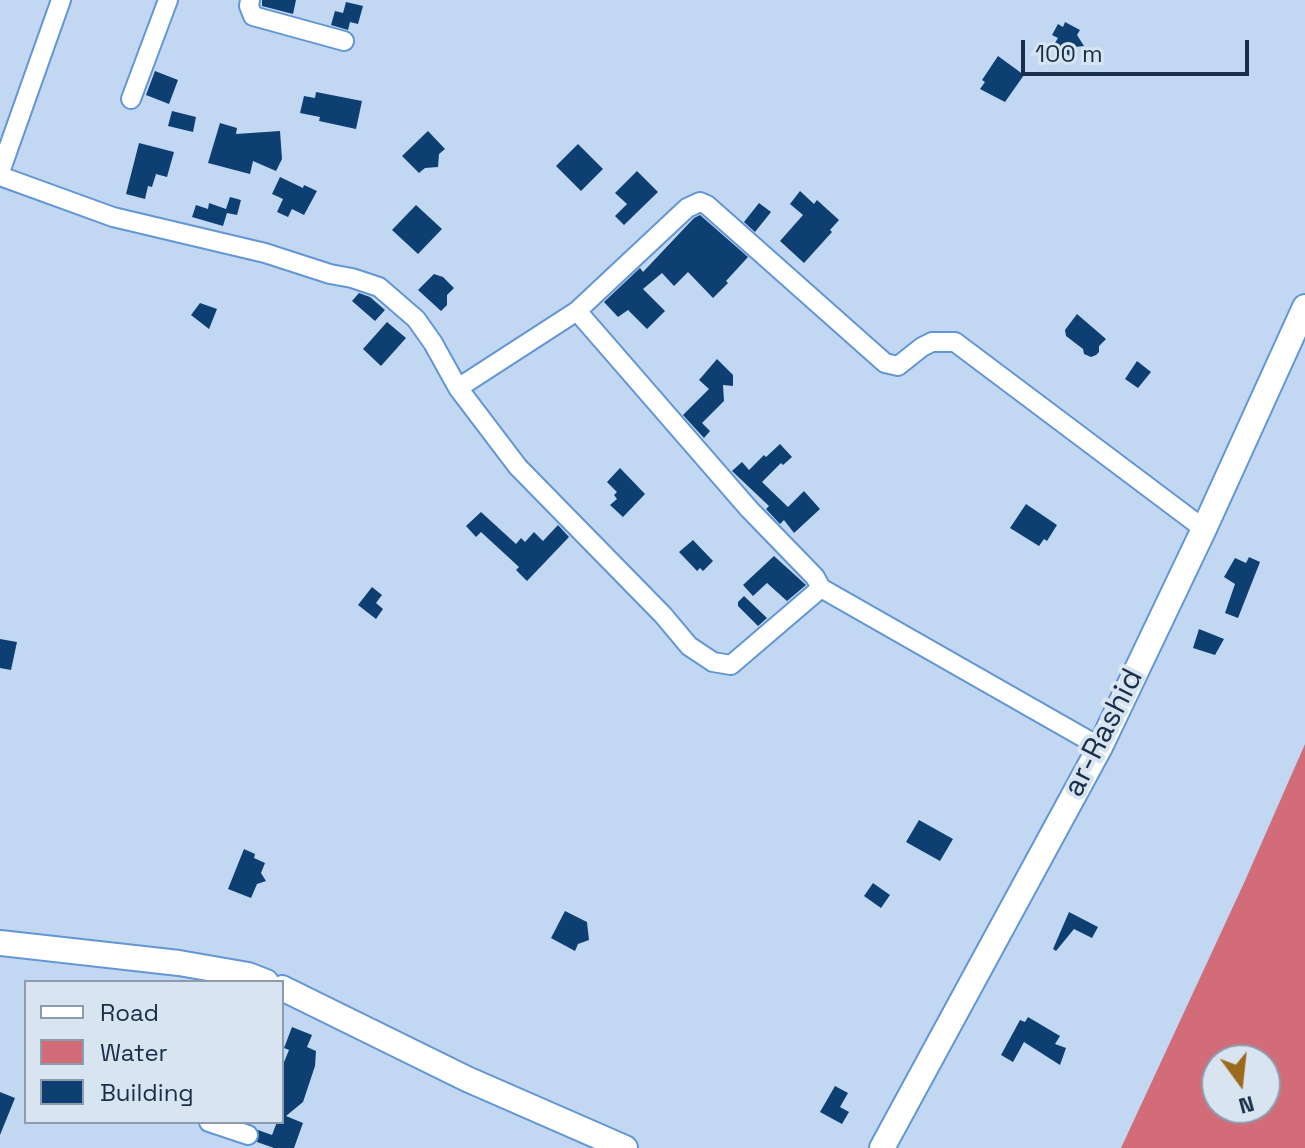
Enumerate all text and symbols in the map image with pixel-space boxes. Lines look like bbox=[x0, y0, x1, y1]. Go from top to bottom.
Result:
scale bar bbox=[1025, 24, 1253, 74]
text: 100 m bbox=[1035, 38, 1103, 69]
street label: ar-Rashid bbox=[1057, 663, 1151, 803]
legend bbox=[24, 980, 284, 1124]
text: Road bbox=[100, 997, 159, 1028]
text: Water bbox=[100, 1037, 168, 1068]
north arrow bbox=[1201, 1044, 1281, 1124]
text: Building bbox=[100, 1077, 194, 1108]
text: N bbox=[1236, 1090, 1257, 1121]

